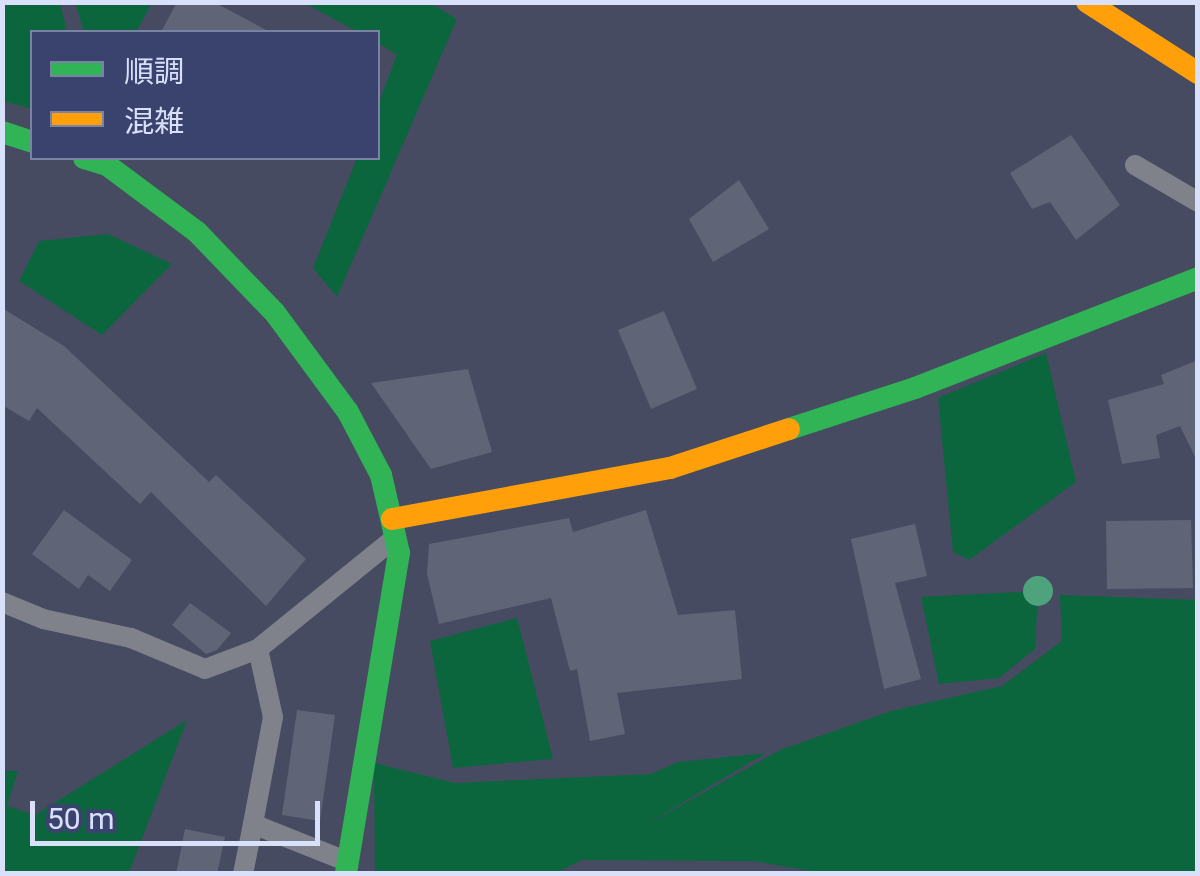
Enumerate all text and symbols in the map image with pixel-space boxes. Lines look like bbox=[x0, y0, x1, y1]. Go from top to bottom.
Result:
legend bbox=[30, 30, 380, 160]
text: 順調 bbox=[124, 54, 184, 89]
text: 混雑 bbox=[124, 104, 184, 139]
scale bar bbox=[35, 781, 325, 843]
text: 50 m bbox=[47, 801, 114, 836]

